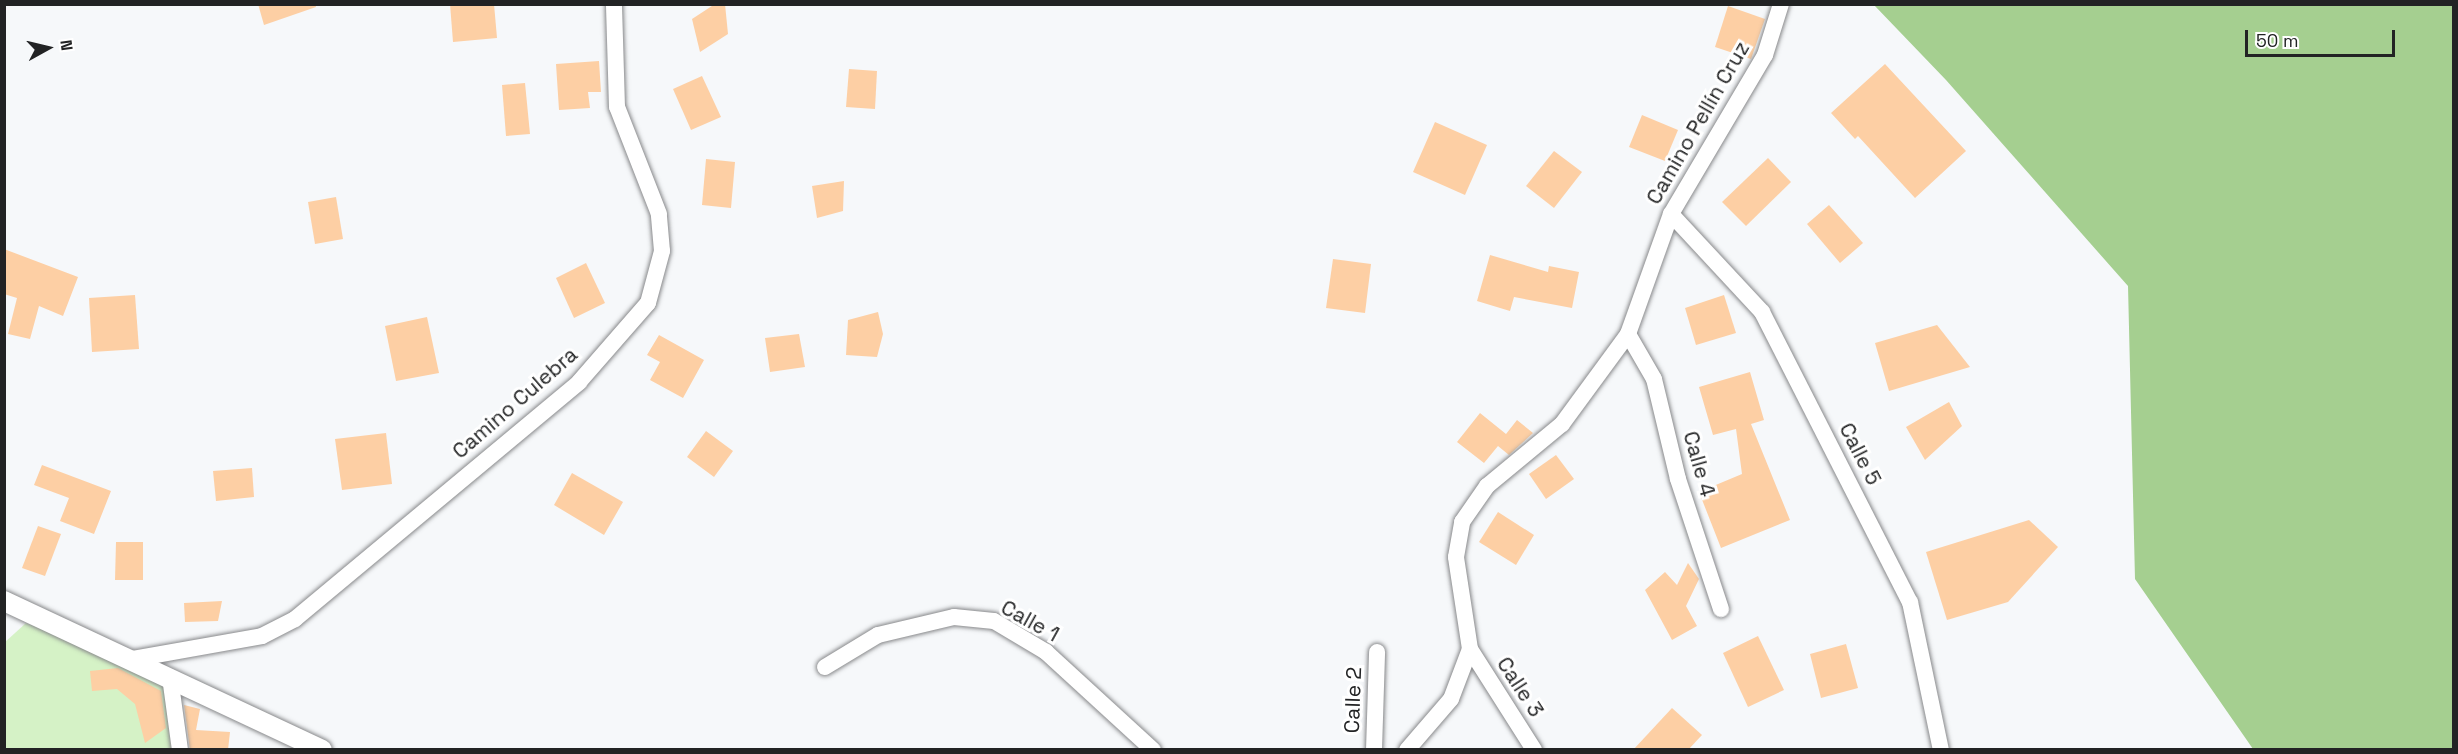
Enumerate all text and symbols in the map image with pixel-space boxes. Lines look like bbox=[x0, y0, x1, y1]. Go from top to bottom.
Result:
north arrow bbox=[18, 18, 78, 78]
scale bar bbox=[2248, 18, 2398, 56]
text: 50 m bbox=[2256, 29, 2298, 52]
street label: Camino Pellín Cruz bbox=[1641, 37, 1755, 209]
text: N bbox=[55, 39, 77, 52]
street label: Camino Culebra bbox=[447, 342, 583, 464]
street label: Calle 5 bbox=[1834, 419, 1886, 489]
street label: Calle 4 bbox=[1678, 428, 1720, 500]
street label: Calle 1 bbox=[997, 595, 1063, 647]
street label: Calle 3 bbox=[1491, 652, 1549, 722]
street label: Calle 2 bbox=[1339, 666, 1367, 734]

